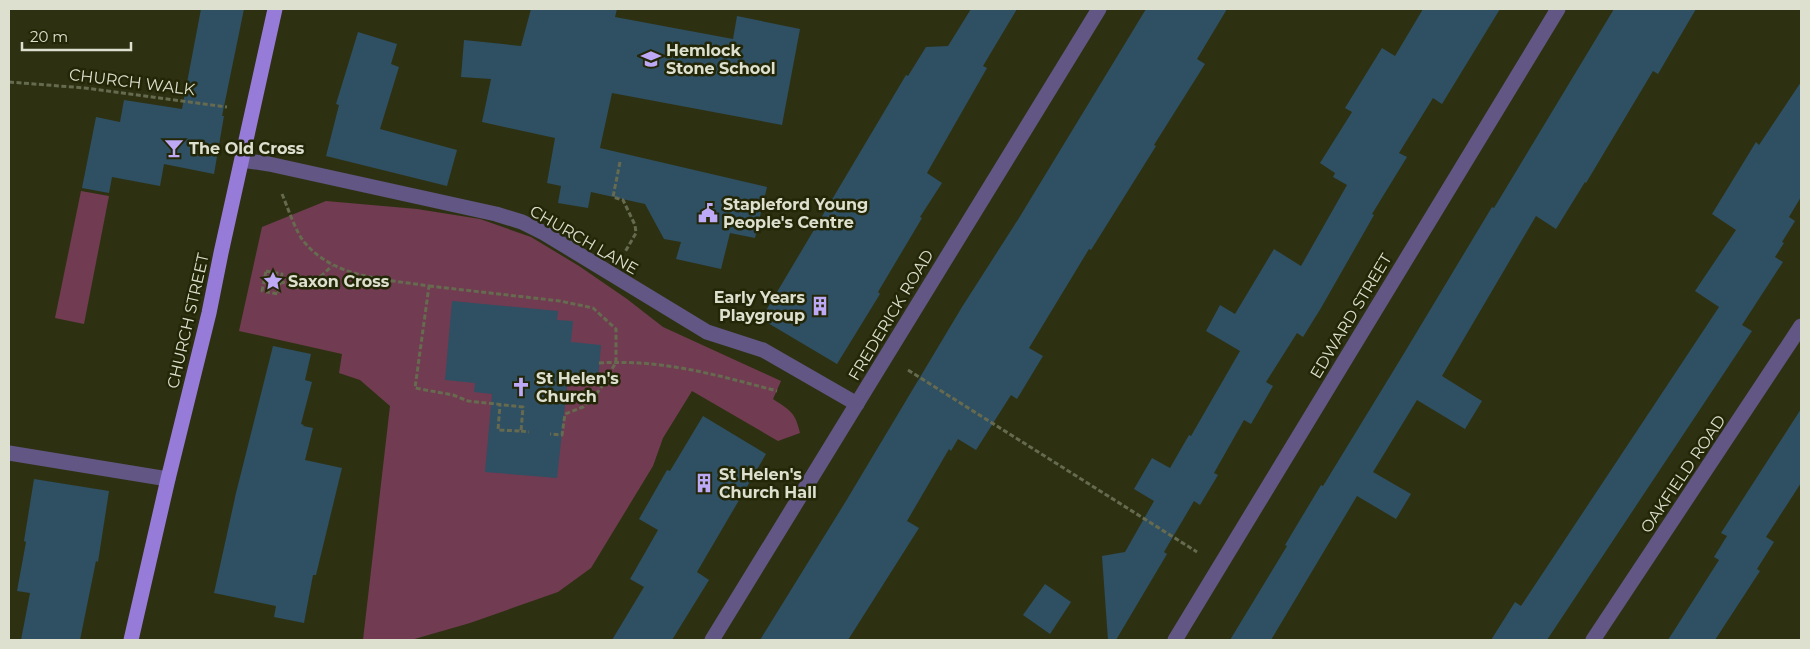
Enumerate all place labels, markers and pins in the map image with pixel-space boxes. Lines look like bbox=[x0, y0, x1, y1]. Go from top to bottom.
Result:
place label: Hemlock Stone School bbox=[666, 41, 776, 78]
school or university icon: Hemlock Stone School bbox=[640, 48, 662, 70]
bar icon: The Old Cross bbox=[163, 137, 185, 159]
place label: The Old Cross bbox=[189, 139, 305, 158]
place label: Stapleford Young People's Centre bbox=[723, 195, 868, 232]
public building icon: Stapleford Young People's Centre bbox=[697, 202, 719, 224]
place icon: Saxon Cross bbox=[262, 270, 284, 292]
place label: Saxon Cross bbox=[288, 272, 390, 291]
place label: Early Years Playgroup bbox=[714, 288, 805, 325]
building icon: Early Years Playgroup bbox=[809, 295, 831, 317]
place label: St Helen's Church bbox=[536, 369, 619, 406]
church icon: St Helen's Church bbox=[510, 376, 532, 398]
place label: St Helen's Church Hall bbox=[719, 465, 817, 502]
building icon: St Helen's Church Hall bbox=[693, 472, 715, 494]

